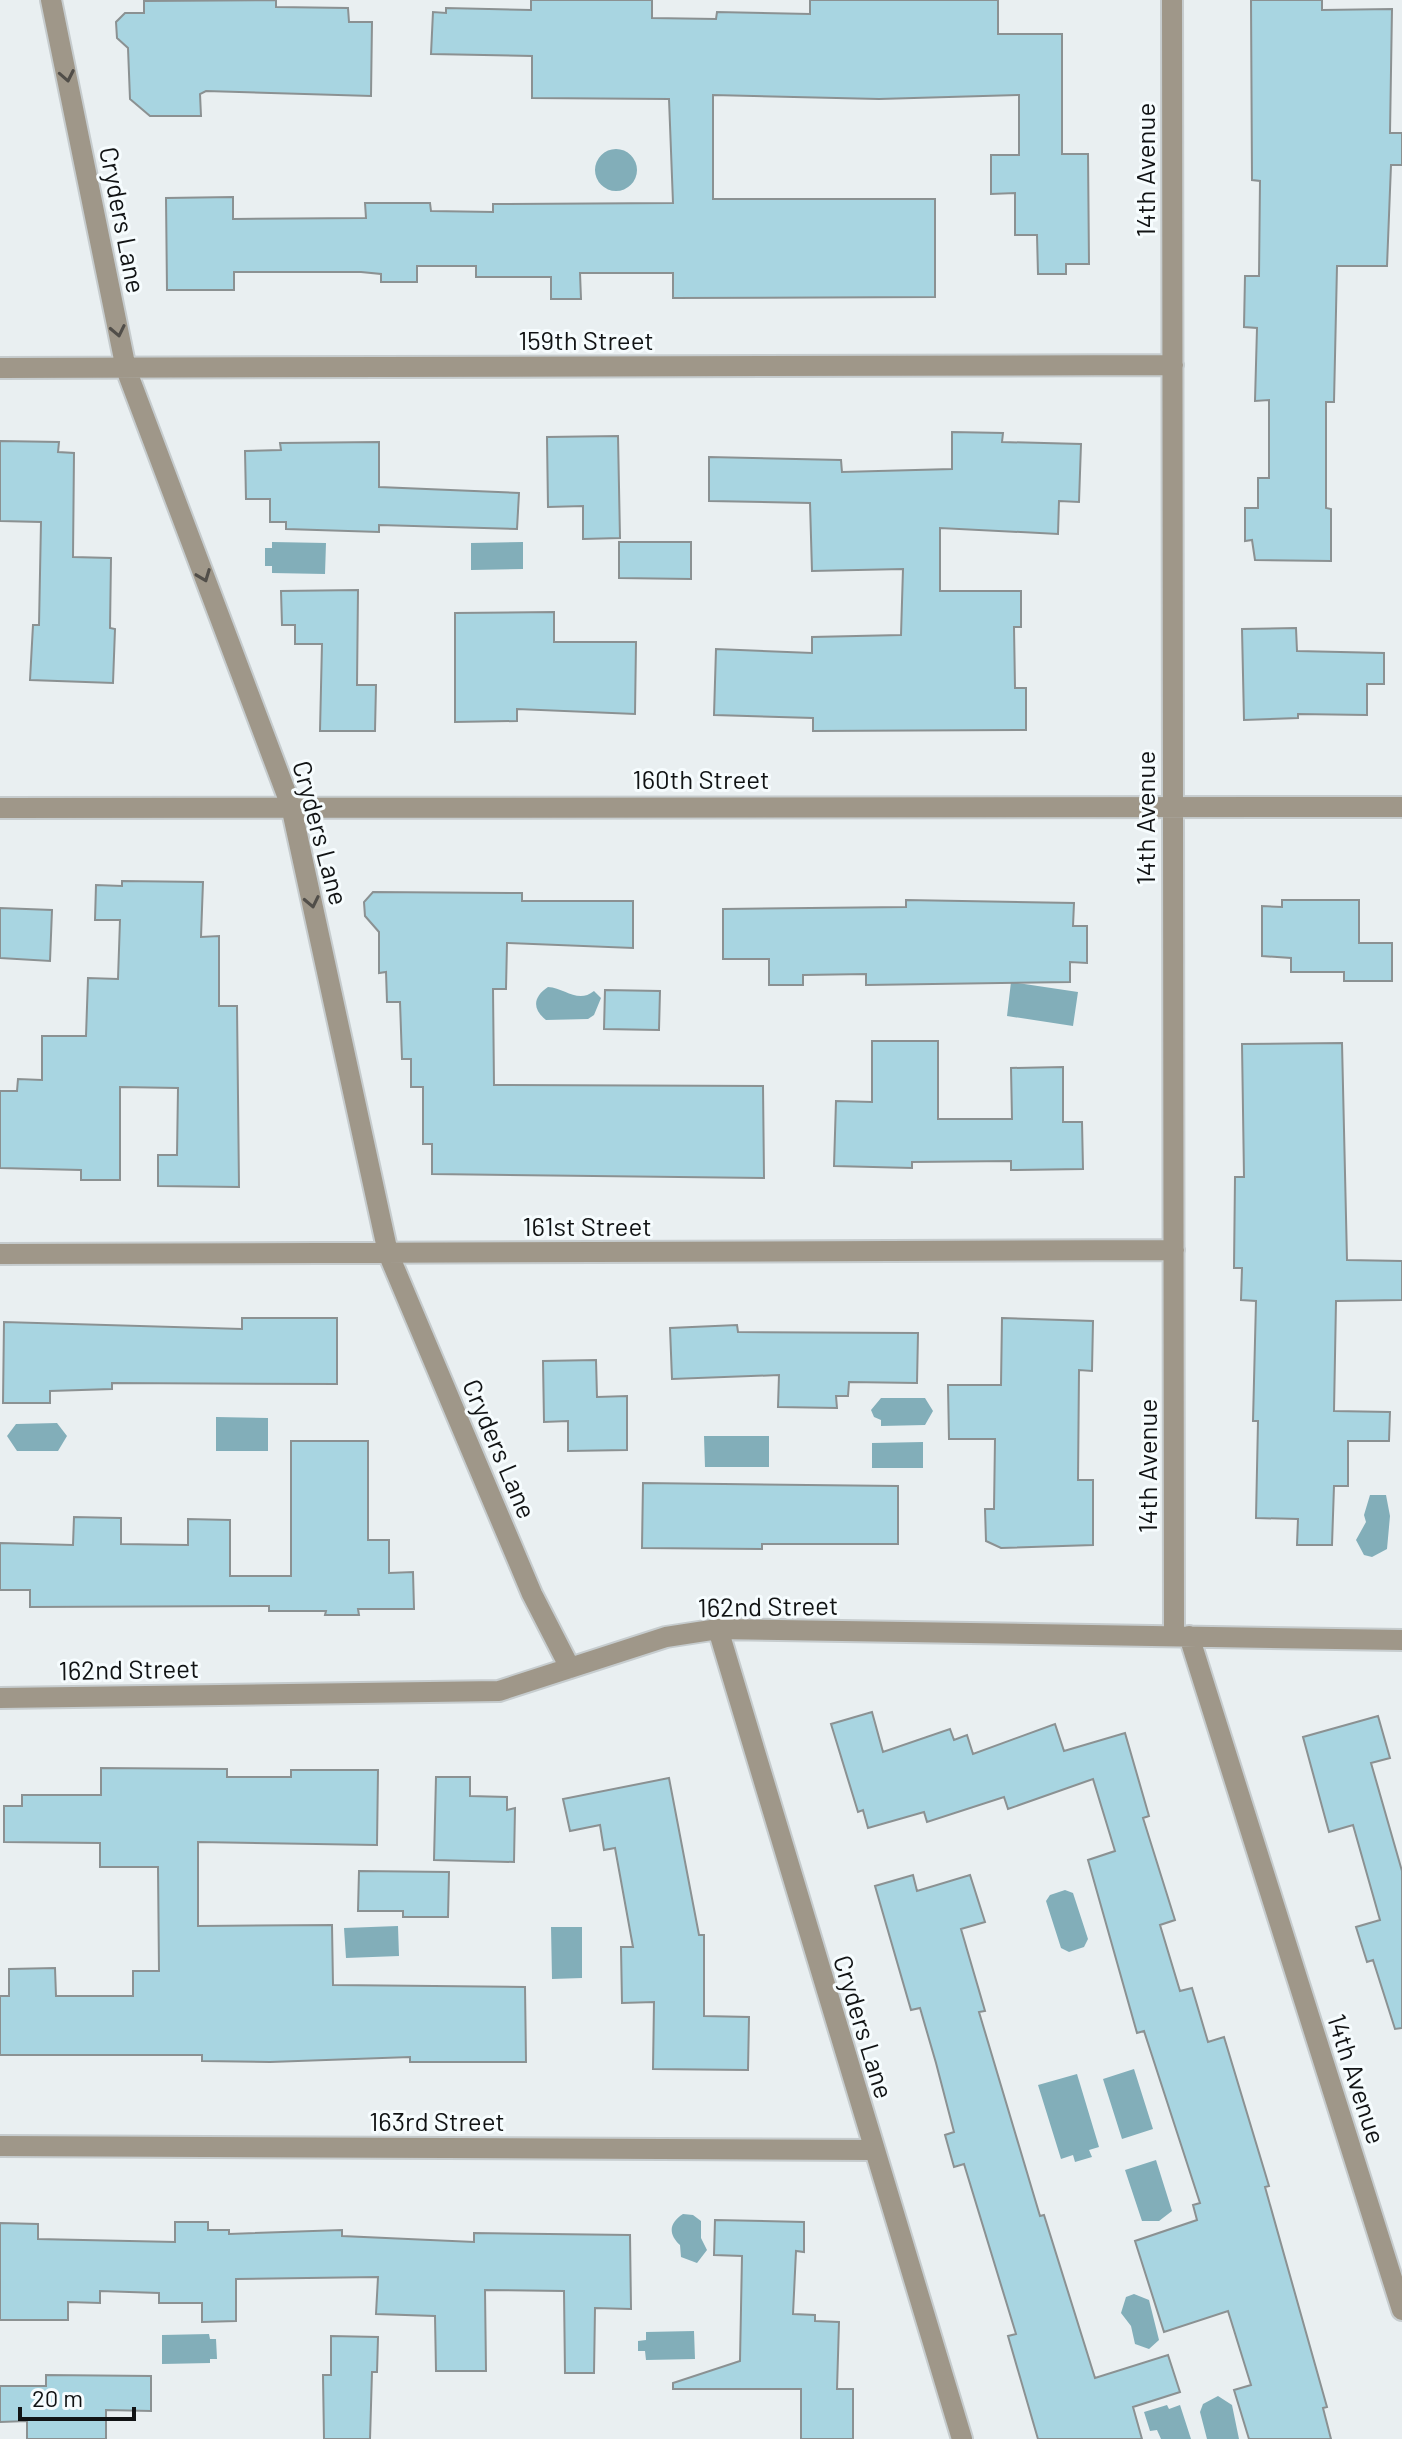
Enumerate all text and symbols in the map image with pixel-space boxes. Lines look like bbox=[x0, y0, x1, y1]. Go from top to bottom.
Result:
one-way arrow bbox=[57, 70, 74, 83]
street label: 14th Avenue bbox=[1129, 103, 1160, 237]
street label: Cryders Lane bbox=[94, 144, 153, 296]
one-way arrow bbox=[109, 324, 126, 338]
street label: 159th Street bbox=[518, 324, 654, 355]
one-way arrow bbox=[194, 568, 211, 582]
street label: 14th Avenue bbox=[1129, 751, 1160, 885]
street label: Cryders Lane bbox=[287, 757, 356, 908]
street label: 160th Street bbox=[633, 763, 769, 794]
one-way arrow bbox=[303, 895, 320, 908]
street label: 161st Street bbox=[522, 1210, 652, 1241]
street label: Cryders Lane bbox=[457, 1374, 544, 1523]
street label: 14th Avenue bbox=[1131, 1399, 1162, 1533]
street label: 162nd Street bbox=[697, 1589, 839, 1622]
street label: 162nd Street bbox=[58, 1652, 200, 1685]
street label: Cryders Lane bbox=[828, 1951, 901, 2102]
street label: 14th Avenue bbox=[1322, 2010, 1393, 2147]
street label: 163rd Street bbox=[369, 2105, 505, 2136]
scale bar bbox=[20, 2371, 134, 2421]
text: 20 m bbox=[32, 2383, 83, 2412]

